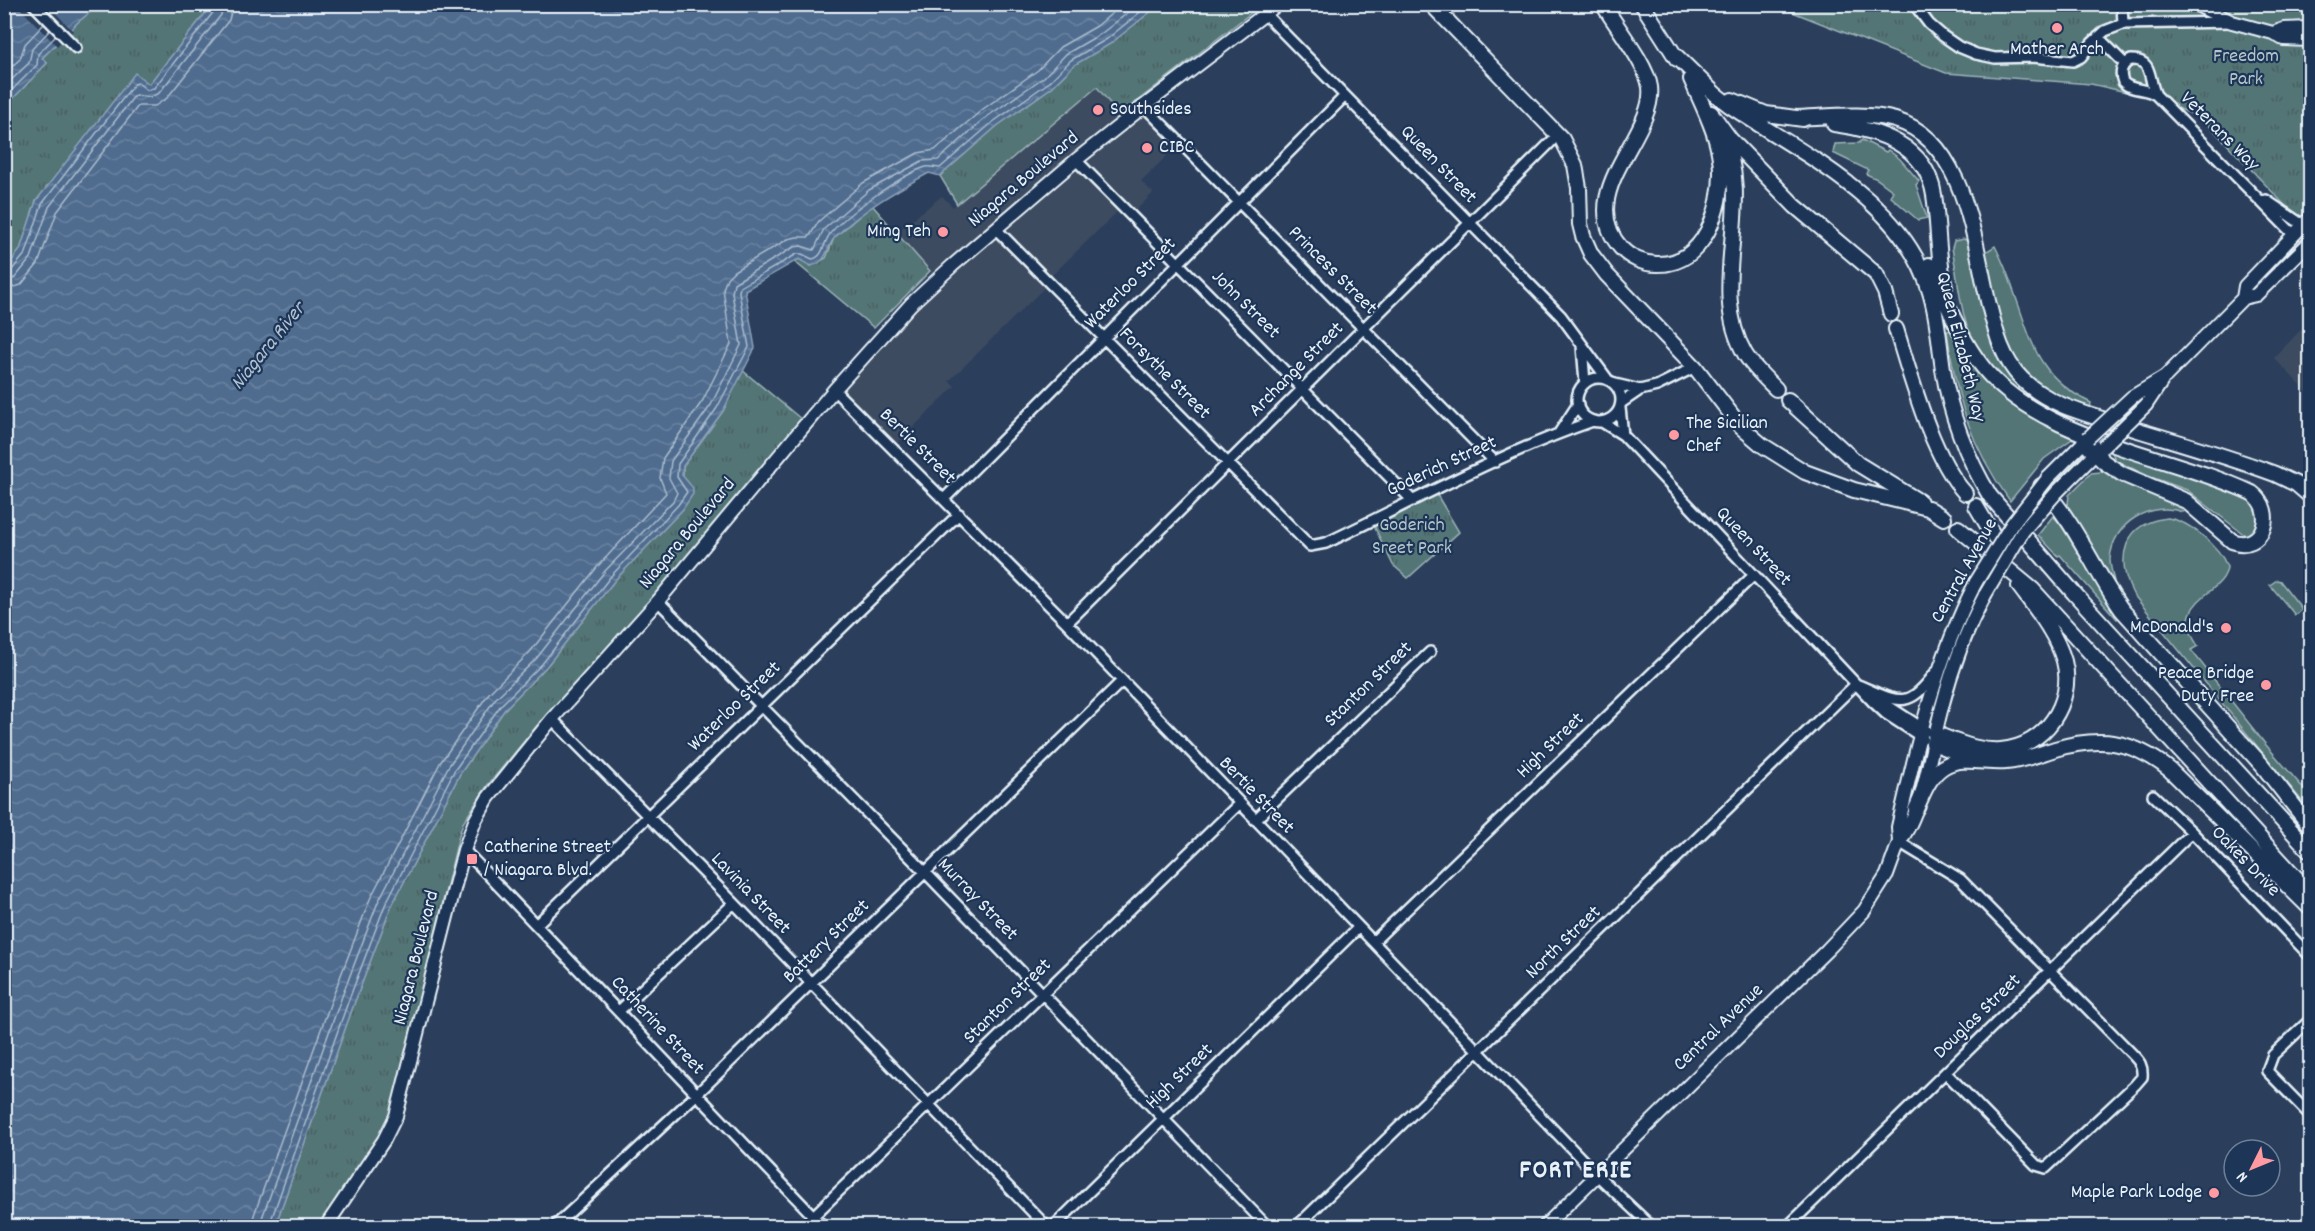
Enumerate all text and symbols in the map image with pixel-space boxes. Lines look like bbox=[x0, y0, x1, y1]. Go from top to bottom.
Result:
marker: Mather Arch bbox=[2050, 21, 2064, 35]
place label: Mather Arch bbox=[2010, 36, 2104, 64]
park label: Freedom Park bbox=[2213, 43, 2279, 94]
street label: Veterans Way bbox=[2173, 86, 2266, 179]
place label: Southsides bbox=[1110, 96, 1192, 124]
marker: Southsides bbox=[1091, 103, 1105, 117]
street label: Queen Street bbox=[1393, 119, 1483, 211]
street label: Niagara Boulevard bbox=[962, 125, 1086, 235]
place label: CIBC bbox=[1159, 134, 1195, 162]
marker: CIBC bbox=[1140, 141, 1154, 155]
place label: Ming Teh bbox=[867, 218, 931, 246]
street label: Princess Street bbox=[1281, 220, 1383, 322]
marker: Ming Teh bbox=[936, 225, 950, 239]
street label: Waterloo Street bbox=[1079, 232, 1183, 336]
street label: John Street bbox=[1204, 264, 1286, 346]
street label: Queen Elizabeth Way bbox=[1928, 269, 1992, 426]
water label: Niagara River bbox=[224, 295, 315, 397]
street label: Archange Street bbox=[1243, 316, 1351, 424]
street label: Forsythe Street bbox=[1112, 322, 1216, 426]
street label: Bertie Street bbox=[872, 402, 962, 492]
place label: The Sicilian Chef bbox=[1686, 410, 1768, 461]
marker: The Sicilian Chef bbox=[1667, 428, 1681, 442]
street label: Goderich Street bbox=[1382, 429, 1502, 505]
street label: Niagara Boulevard bbox=[633, 472, 743, 596]
street label: Queen Street bbox=[1709, 501, 1797, 593]
park label: Goderich Sreet Park bbox=[1372, 512, 1452, 563]
street label: Central Avenue bbox=[1925, 513, 2005, 629]
place label: McDonald's bbox=[2130, 614, 2214, 642]
marker: McDonald's bbox=[2219, 621, 2233, 635]
street label: Stanton Street bbox=[1318, 635, 1420, 735]
street label: Waterloo Street bbox=[682, 655, 788, 759]
place label: Peace Bridge Duty Free bbox=[2158, 660, 2254, 711]
marker: Peace Bridge Duty Free bbox=[2259, 678, 2273, 692]
street label: High Street bbox=[1511, 706, 1591, 786]
street label: Bertie Street bbox=[1212, 751, 1300, 841]
street label: Oakes Drive bbox=[2204, 820, 2286, 904]
place label: Catherine Street / Niagara Blvd. bbox=[484, 834, 611, 885]
street label: Lavinia Street bbox=[703, 846, 797, 942]
marker: Catherine Street / Niagara Blvd. bbox=[465, 852, 479, 866]
street label: Murray Street bbox=[930, 852, 1024, 948]
street label: Niagara Boulevard bbox=[387, 888, 447, 1028]
street label: Battery Street bbox=[777, 893, 877, 991]
street label: North Street bbox=[1520, 900, 1608, 986]
street label: Stanton Street bbox=[957, 952, 1059, 1052]
street label: Douglas Street bbox=[1928, 968, 2028, 1066]
street label: Catherine Street bbox=[603, 970, 711, 1082]
street label: Central Avenue bbox=[1667, 977, 1771, 1078]
street label: High Street bbox=[1140, 1037, 1220, 1117]
north arrow bbox=[2222, 1138, 2282, 1198]
district label: FORT ERIE bbox=[1519, 1153, 1633, 1190]
text: N bbox=[2232, 1166, 2254, 1187]
place label: Maple Park Lodge bbox=[2071, 1179, 2202, 1207]
marker: Maple Park Lodge bbox=[2207, 1186, 2221, 1200]

